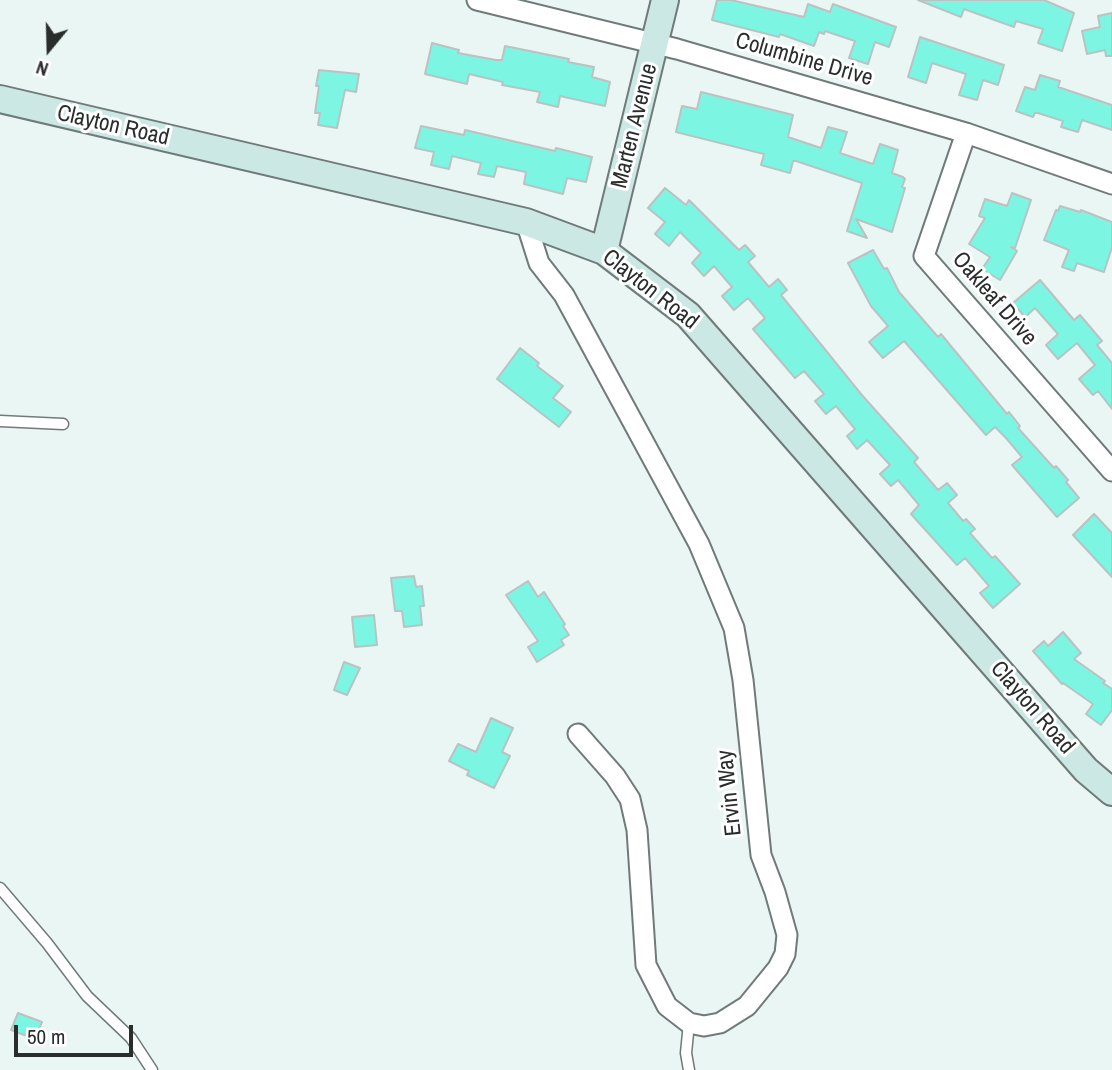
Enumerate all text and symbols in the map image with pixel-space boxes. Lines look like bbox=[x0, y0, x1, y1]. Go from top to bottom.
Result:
north arrow bbox=[14, 14, 84, 84]
street label: Columbine Drive bbox=[732, 27, 876, 93]
text: N bbox=[33, 55, 52, 83]
street label: Marten Avenue bbox=[606, 61, 664, 191]
street label: Clayton Road bbox=[54, 100, 172, 152]
street label: Clayton Road bbox=[596, 244, 704, 336]
street label: Oakleaf Drive bbox=[946, 246, 1042, 352]
street label: Clayton Road bbox=[984, 656, 1080, 760]
street label: Ervin Way bbox=[712, 749, 748, 837]
scale bar bbox=[18, 1010, 136, 1054]
text: 50 m bbox=[27, 1022, 65, 1051]

